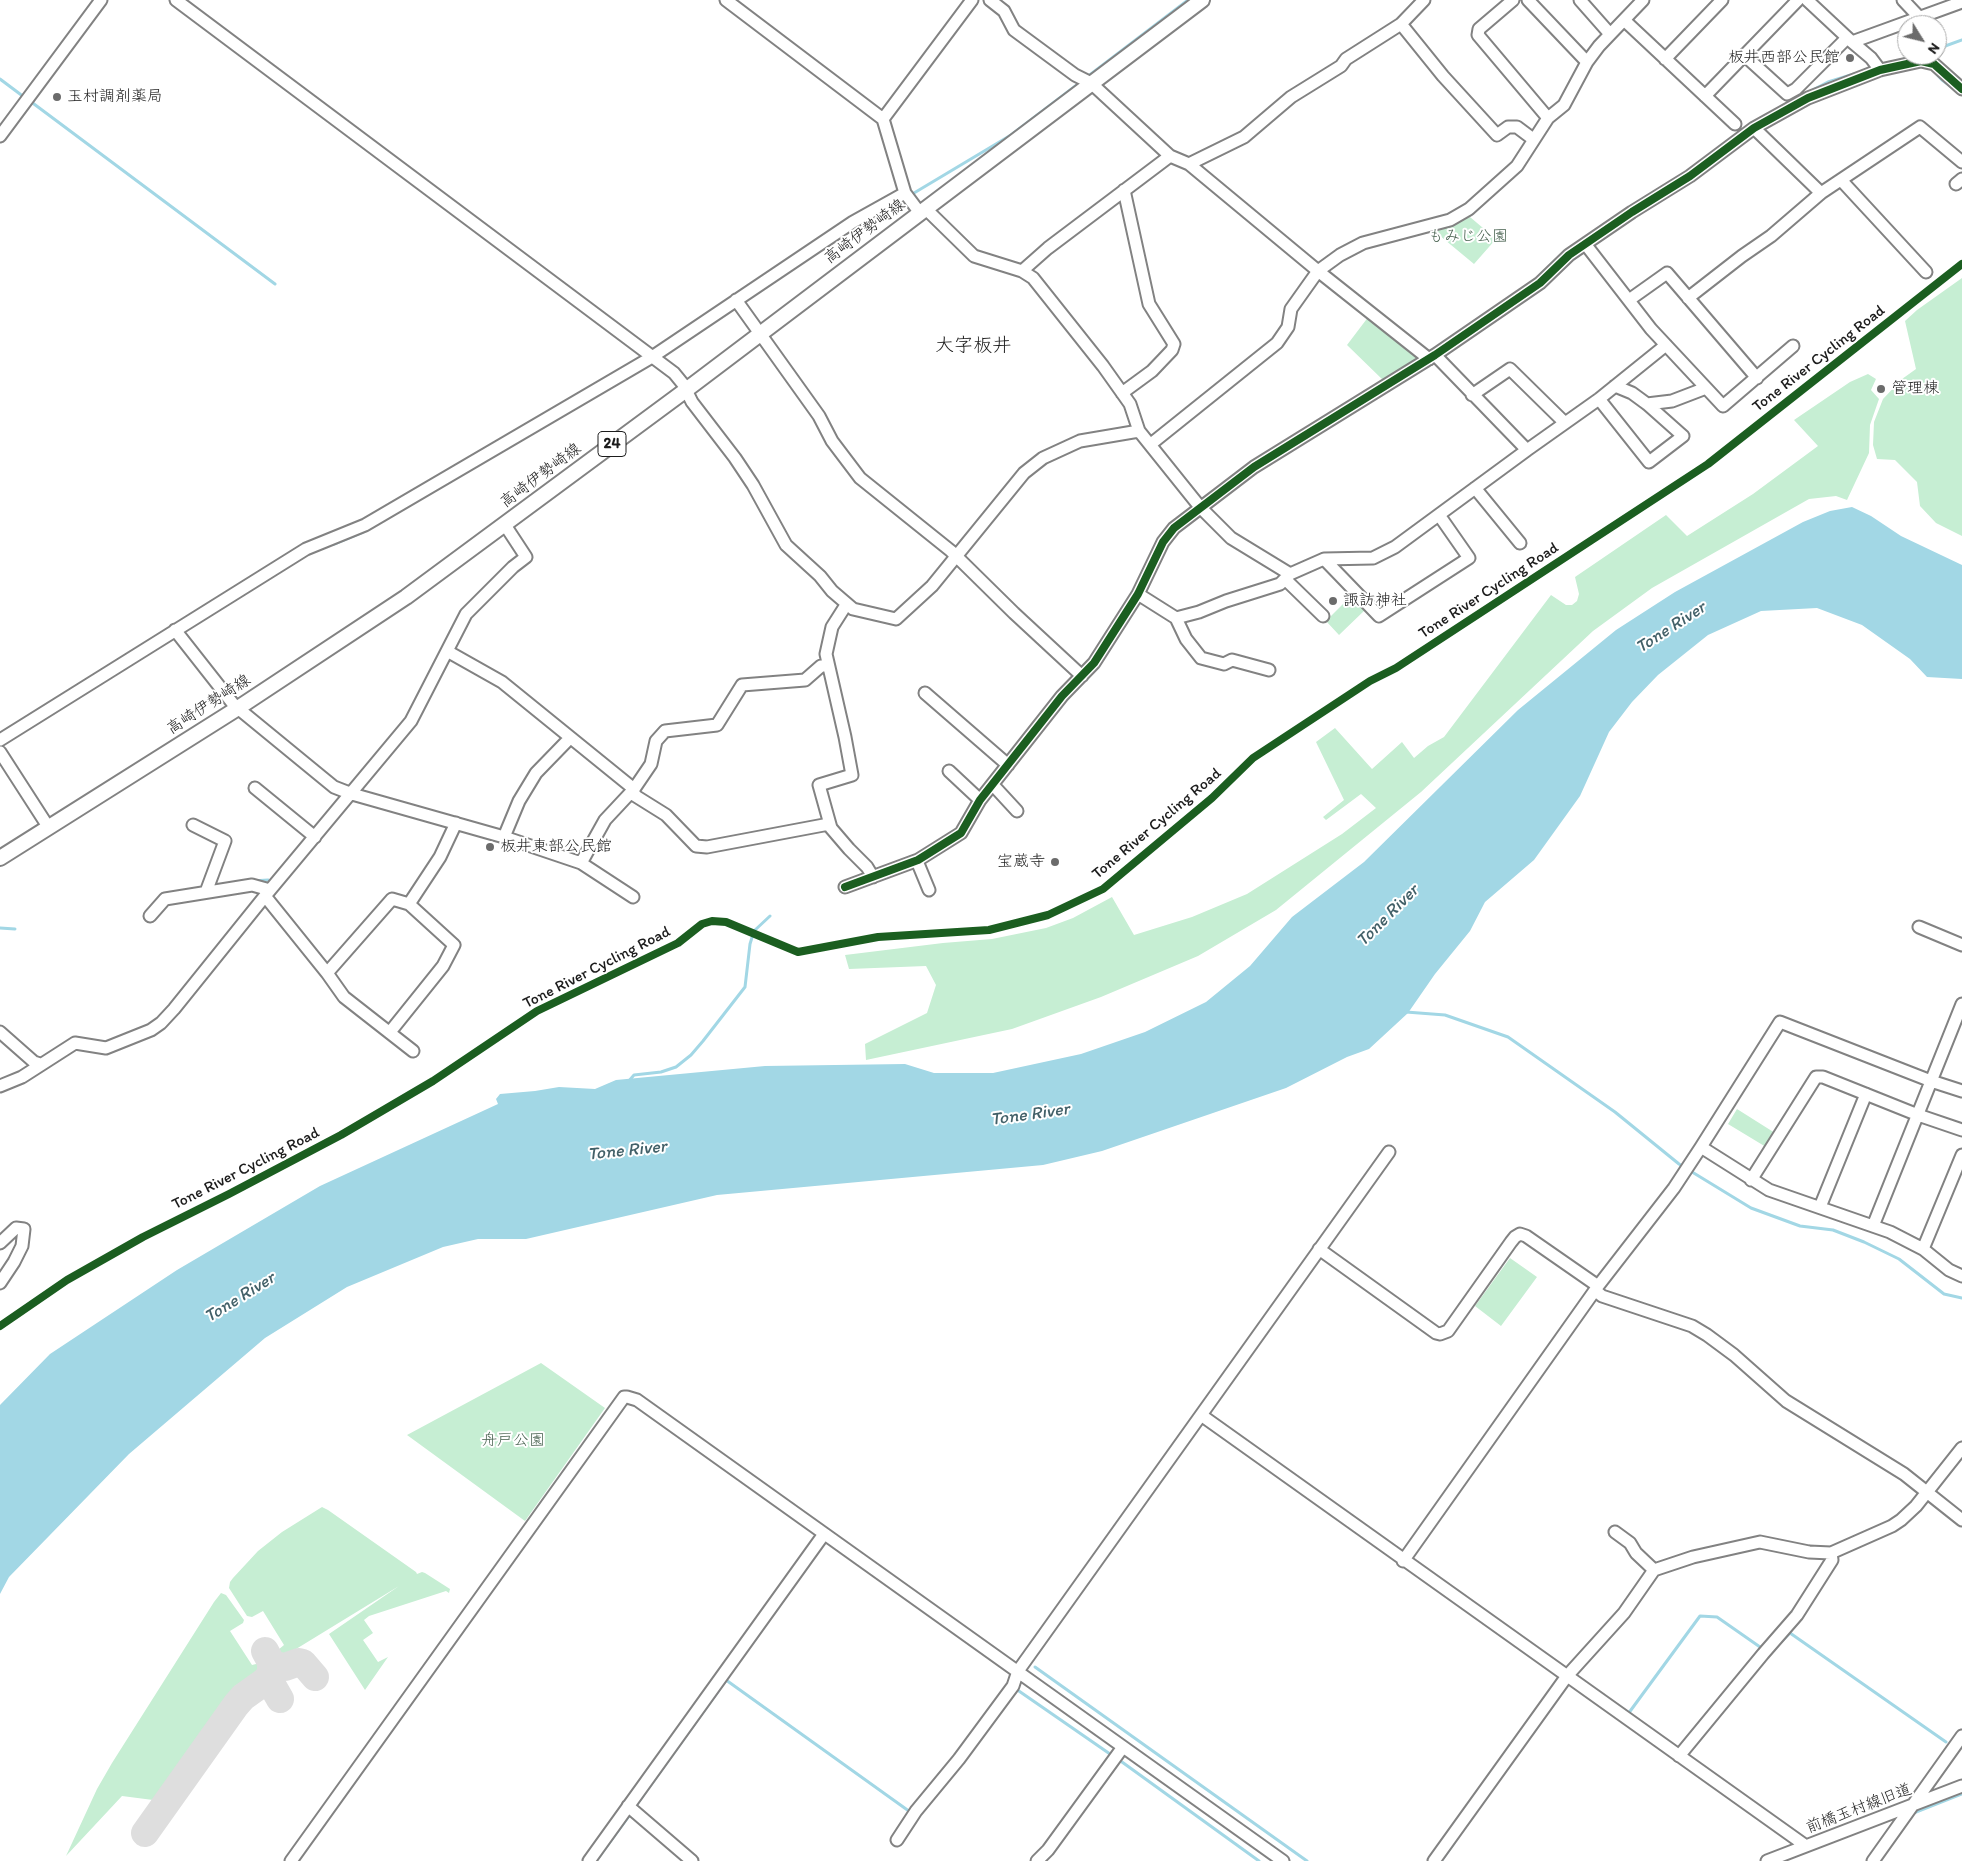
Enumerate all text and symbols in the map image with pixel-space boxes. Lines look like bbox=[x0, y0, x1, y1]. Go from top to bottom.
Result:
north arrow bbox=[1897, 15, 1947, 65]
text: N bbox=[1924, 40, 1943, 57]
place label: 板井西部公民館 bbox=[1728, 48, 1840, 68]
marker: 板井西部公民館 bbox=[1844, 52, 1856, 64]
place label: 玉村調剤薬局 bbox=[67, 87, 163, 107]
marker: 玉村調剤薬局 bbox=[51, 91, 63, 103]
street label: 高崎伊勢崎線 bbox=[821, 195, 909, 269]
park label: もみじ公園 bbox=[1428, 227, 1508, 247]
street label: Tone River Cycling Road bbox=[1749, 301, 1889, 417]
district label: 大字板井 bbox=[935, 335, 1011, 357]
place label: 管理棟 bbox=[1891, 379, 1939, 399]
marker: 管理棟 bbox=[1875, 383, 1887, 395]
road number: 24 bbox=[598, 432, 626, 456]
street label: 高崎伊勢崎線 bbox=[497, 439, 585, 513]
street label: Tone River Cycling Road bbox=[1415, 539, 1563, 643]
place label: 諏訪神社 bbox=[1343, 591, 1407, 611]
marker: 諏訪神社 bbox=[1327, 595, 1339, 607]
water label: Tone River bbox=[1632, 597, 1710, 659]
street label: 高崎伊勢崎線 bbox=[164, 671, 254, 739]
street label: Tone River Cycling Road bbox=[1088, 764, 1226, 884]
place label: 板井東部公民館 bbox=[500, 837, 612, 857]
marker: 板井東部公民館 bbox=[484, 841, 496, 853]
place label: 宝蔵寺 bbox=[997, 852, 1045, 872]
marker: 宝蔵寺 bbox=[1049, 856, 1061, 868]
water label: Tone River bbox=[1352, 880, 1424, 952]
street label: Tone River Cycling Road bbox=[520, 922, 674, 1014]
water label: Tone River bbox=[989, 1099, 1071, 1131]
street label: Tone River Cycling Road bbox=[169, 1123, 323, 1215]
water label: Tone River bbox=[586, 1136, 668, 1166]
water label: Tone River bbox=[201, 1268, 279, 1328]
park label: 舟戸公園 bbox=[481, 1431, 545, 1451]
street label: 前橋玉村線旧道 bbox=[1803, 1780, 1915, 1838]

